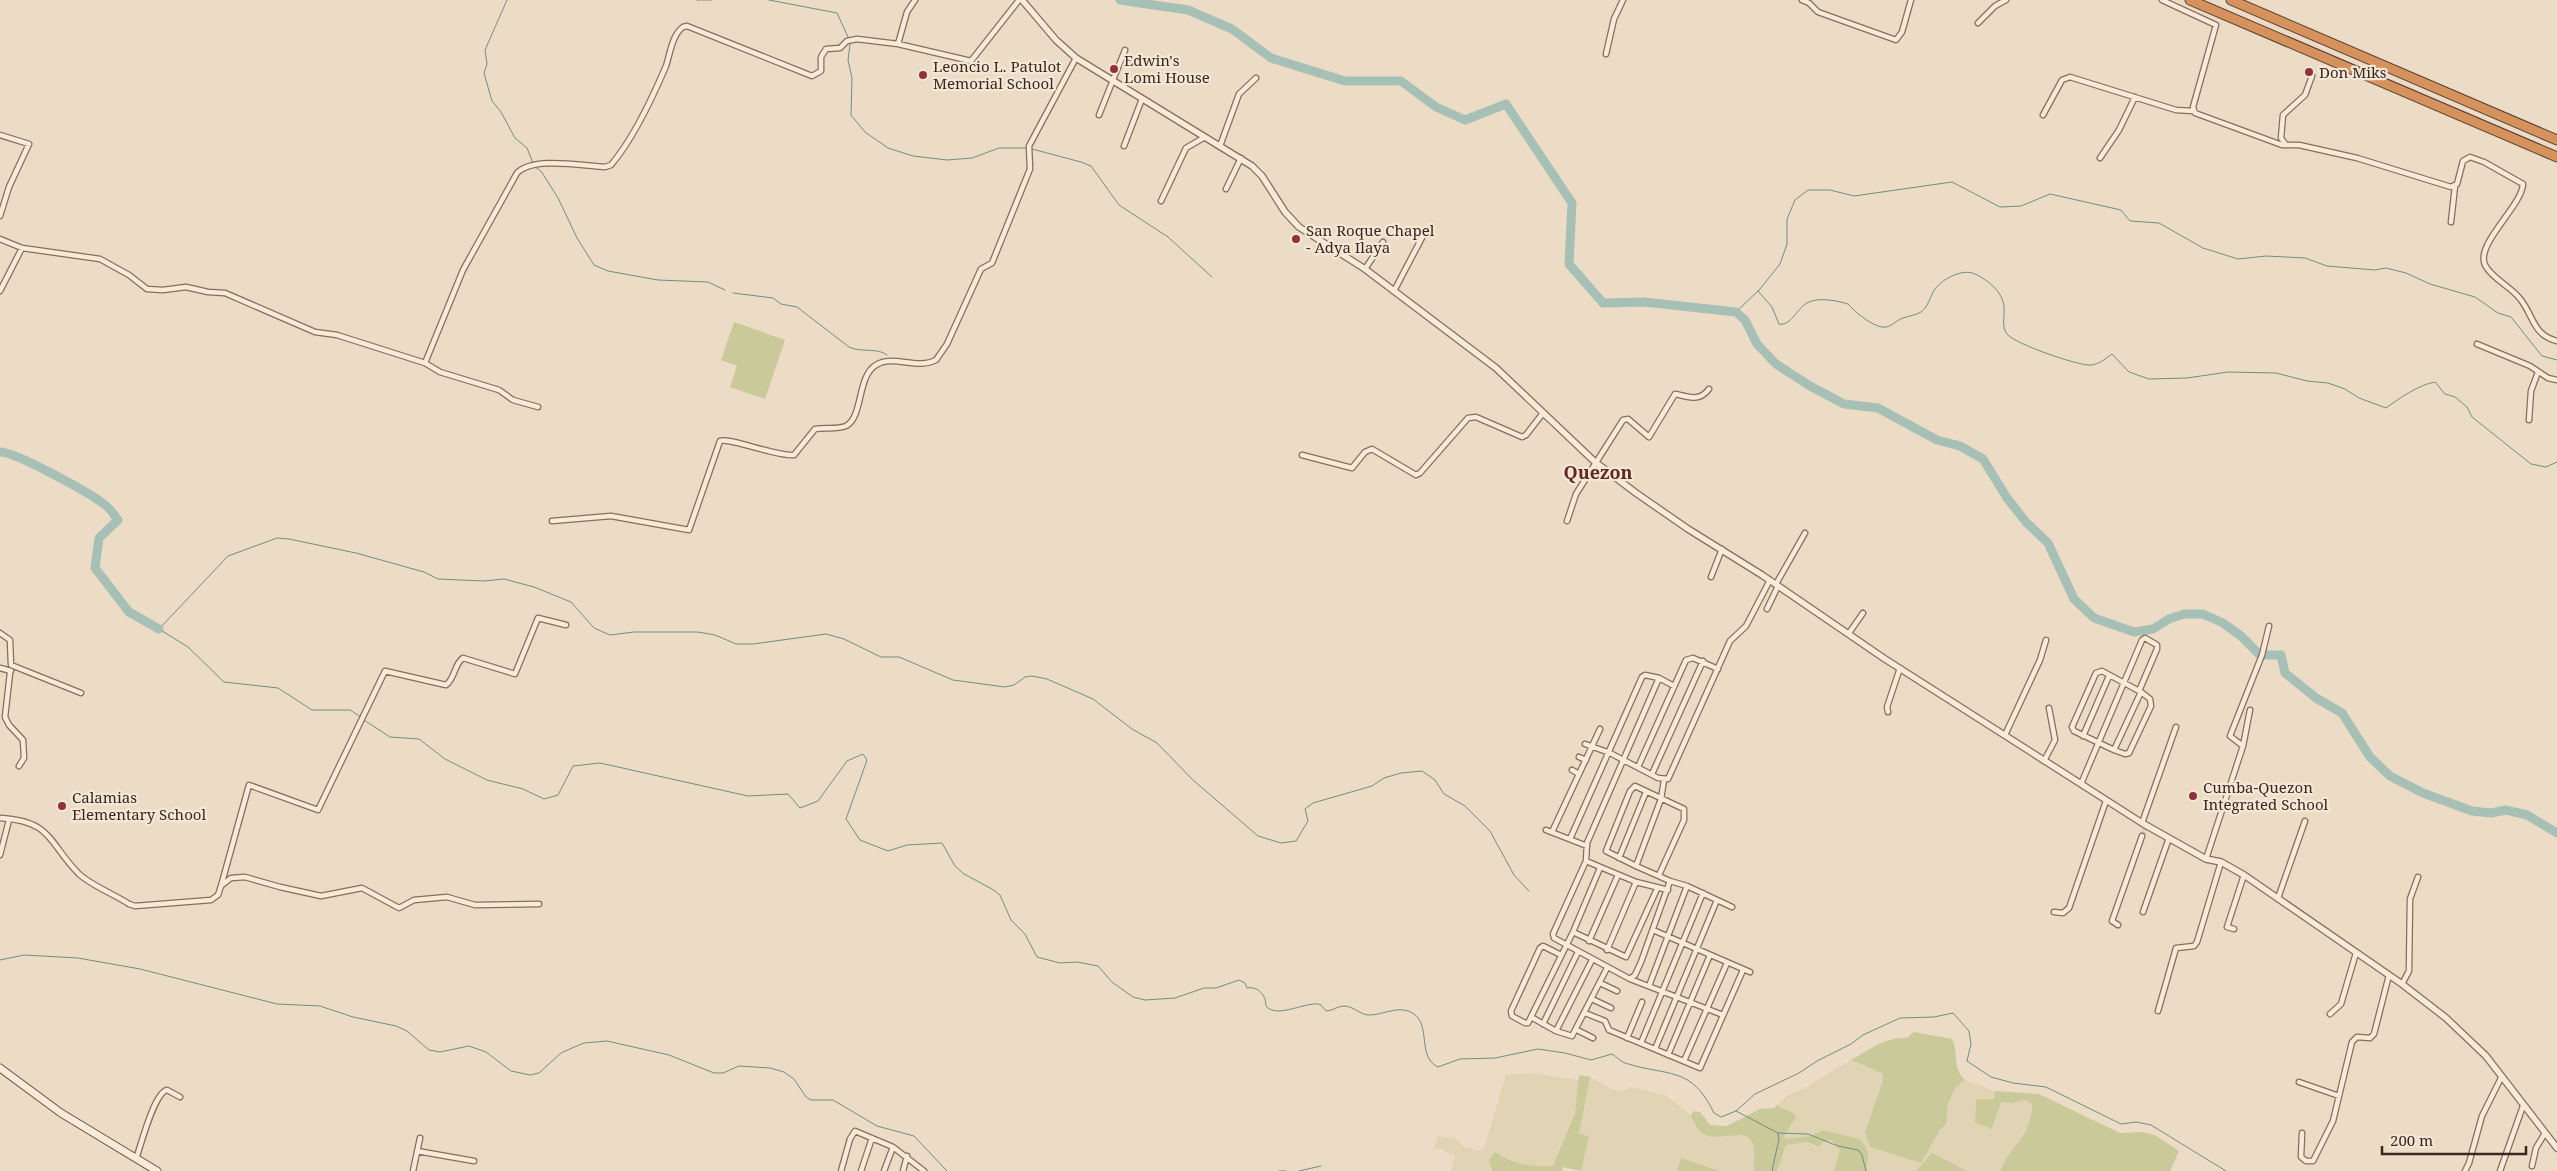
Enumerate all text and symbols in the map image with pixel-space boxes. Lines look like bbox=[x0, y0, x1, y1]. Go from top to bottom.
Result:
place label: Edwin's Lomi House bbox=[1124, 50, 1210, 87]
place label: Leoncio L. Patulot Memorial School bbox=[933, 56, 1061, 93]
place label: Don Miks bbox=[2319, 62, 2387, 82]
marker: Edwin's Lomi House bbox=[1108, 63, 1120, 75]
marker: Don Miks bbox=[2303, 66, 2315, 78]
marker: Leoncio L. Patulot Memorial School bbox=[917, 69, 929, 81]
place label: San Roque Chapel - Adya Ilaya bbox=[1306, 220, 1435, 257]
marker: San Roque Chapel - Adya Ilaya bbox=[1290, 233, 1302, 245]
district label: Quezon bbox=[1563, 460, 1633, 484]
place label: Cumba-Quezon Integrated School bbox=[2203, 777, 2329, 814]
place label: Calamias Elementary School bbox=[72, 787, 206, 824]
marker: Cumba-Quezon Integrated School bbox=[2187, 790, 2199, 802]
marker: Calamias Elementary School bbox=[56, 800, 68, 812]
scale bar bbox=[2382, 1124, 2526, 1156]
text: 200 m bbox=[2390, 1130, 2433, 1150]

